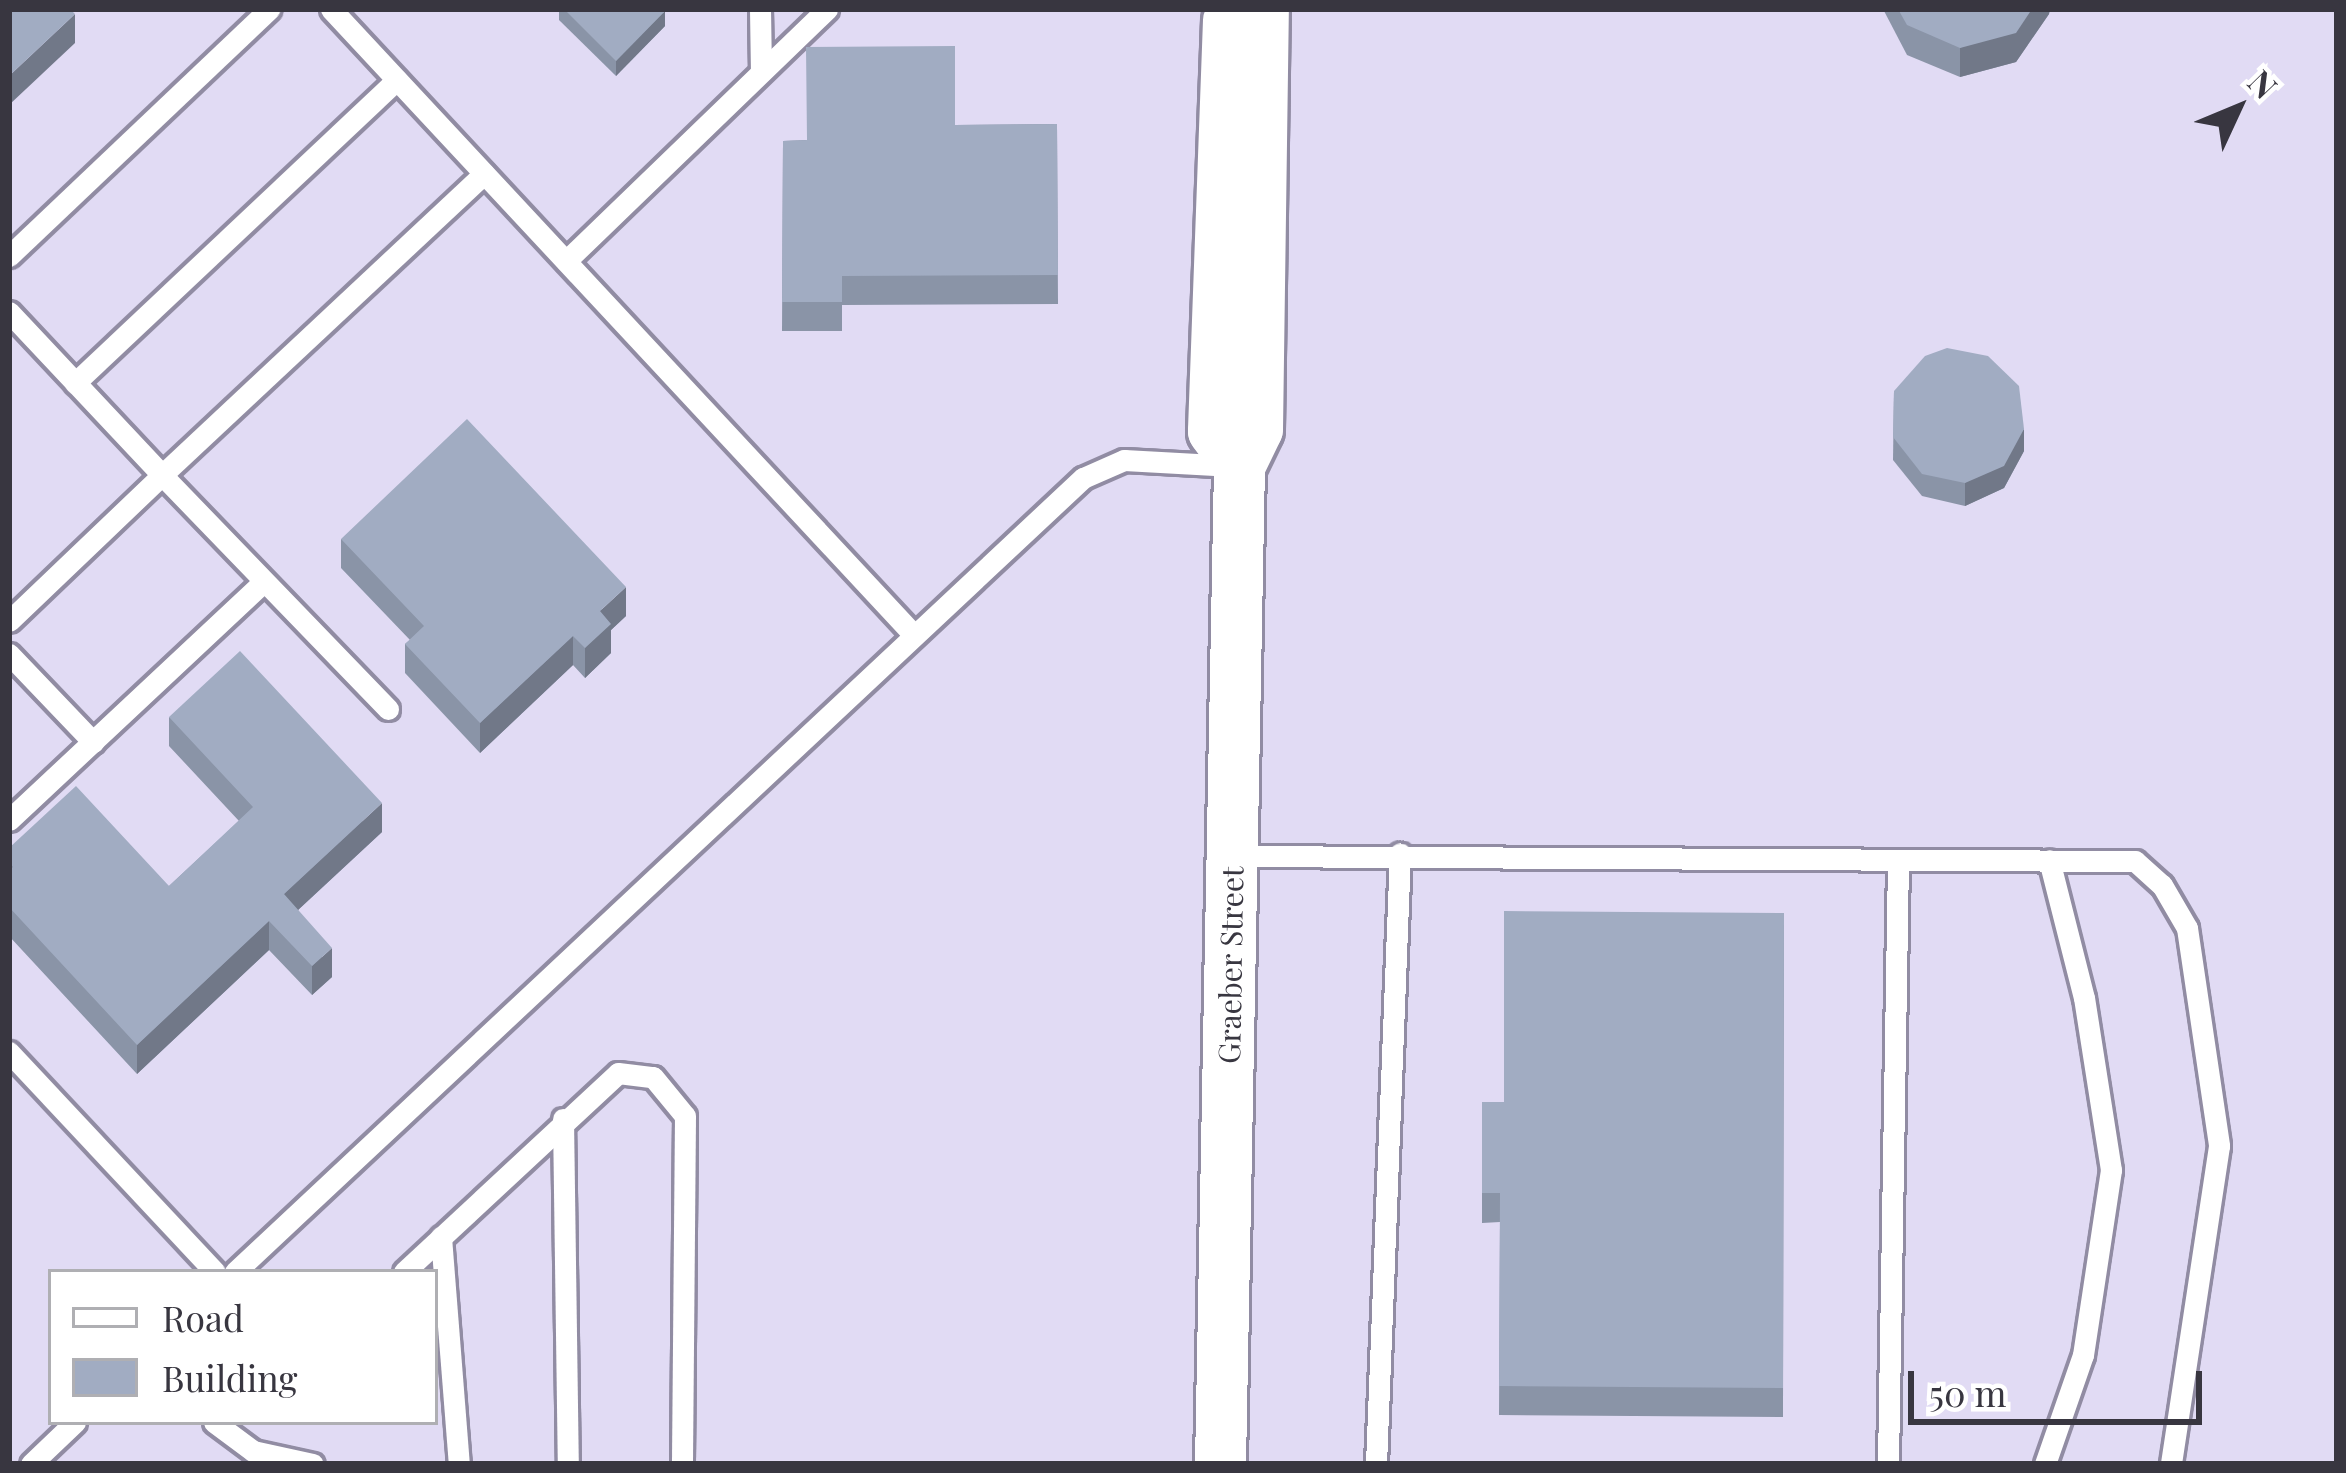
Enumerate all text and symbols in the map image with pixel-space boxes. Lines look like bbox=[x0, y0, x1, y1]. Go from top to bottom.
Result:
north arrow bbox=[2178, 48, 2298, 168]
text: N bbox=[2240, 59, 2288, 107]
street label: Graeber Street bbox=[1210, 866, 1250, 1064]
legend bbox=[48, 1269, 438, 1425]
text: Road bbox=[162, 1293, 244, 1341]
scale bar bbox=[1914, 1347, 2208, 1421]
text: Building bbox=[162, 1353, 297, 1401]
text: 50 m bbox=[1929, 1368, 2006, 1416]

